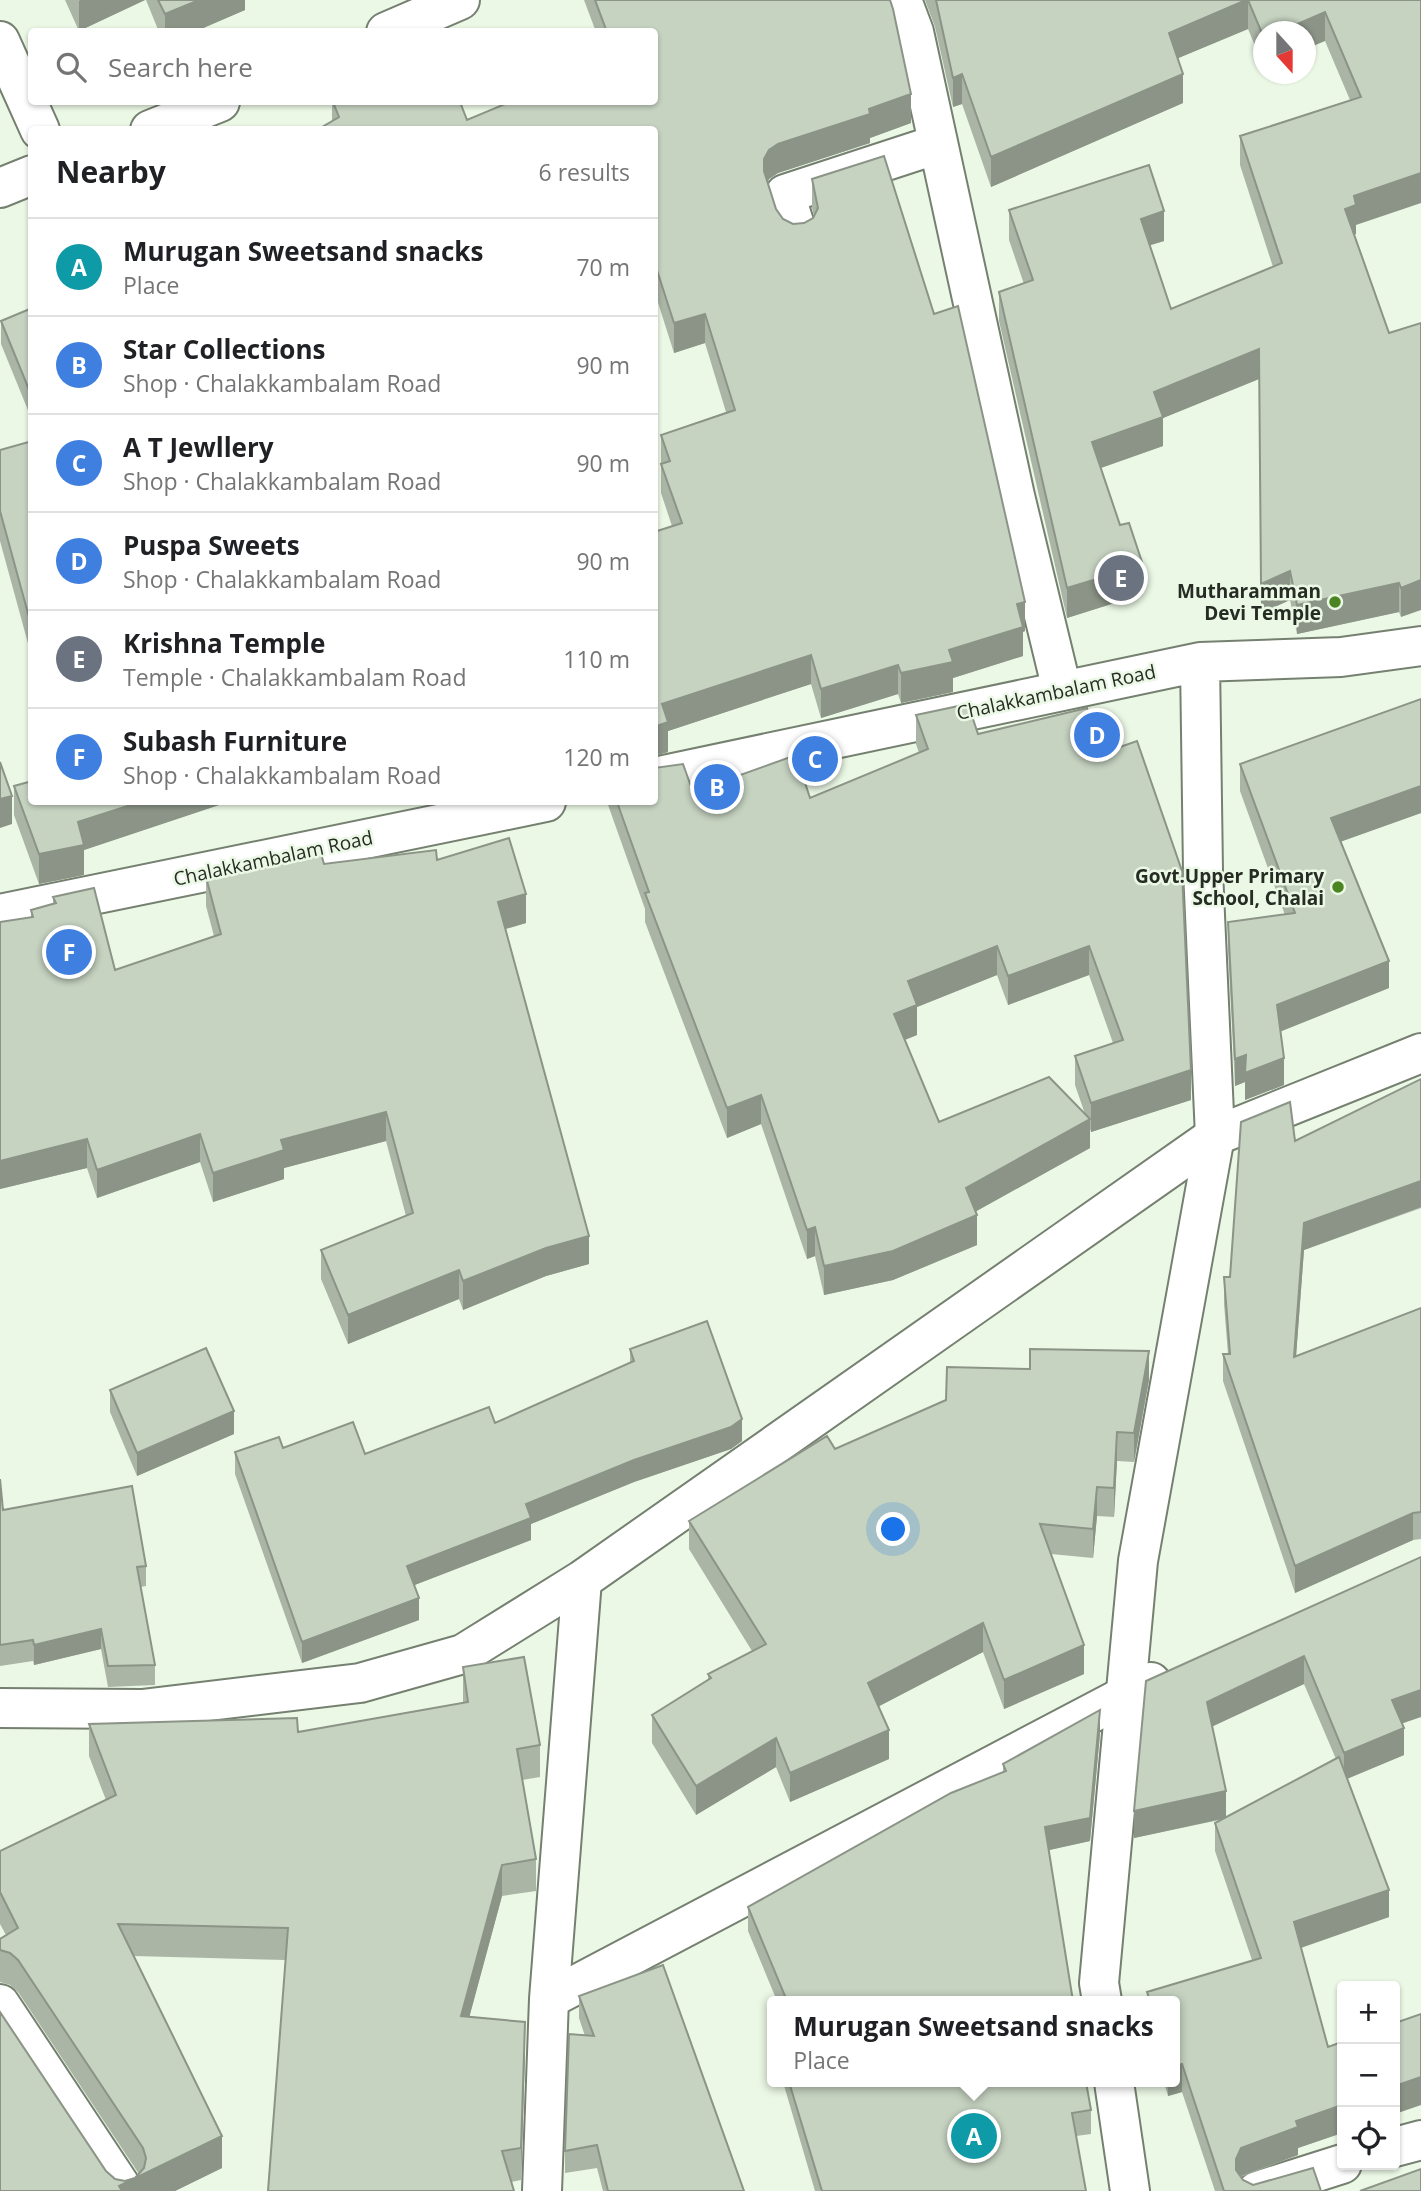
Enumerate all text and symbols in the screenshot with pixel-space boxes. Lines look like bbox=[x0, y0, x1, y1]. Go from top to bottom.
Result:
north arrow bbox=[1253, 21, 1316, 84]
search box bbox=[28, 28, 658, 105]
icon: search bbox=[52, 48, 90, 86]
text: Search here bbox=[108, 49, 253, 85]
text: Nearby bbox=[56, 151, 166, 192]
text: 6 results bbox=[539, 156, 630, 188]
text: Murugan Sweetsand snacks bbox=[123, 233, 483, 269]
text: A bbox=[71, 251, 87, 283]
text: 70 m bbox=[576, 251, 630, 283]
text: Place bbox=[123, 269, 179, 301]
text: Star Collections bbox=[123, 331, 325, 367]
text: B bbox=[71, 349, 87, 381]
text: 90 m bbox=[576, 349, 630, 381]
text: Shop · Chalakkambalam Road bbox=[123, 367, 441, 399]
text: A T Jewllery bbox=[123, 429, 274, 465]
text: C bbox=[72, 447, 86, 479]
text: 90 m bbox=[576, 447, 630, 479]
text: Shop · Chalakkambalam Road bbox=[123, 465, 441, 497]
text: Puspa Sweets bbox=[123, 527, 300, 563]
text: D bbox=[70, 545, 88, 577]
text: 90 m bbox=[576, 545, 630, 577]
pin: E bbox=[1098, 552, 1144, 604]
text: Shop · Chalakkambalam Road bbox=[123, 563, 441, 595]
place label: Mutharamman Devi Temple bbox=[1177, 578, 1321, 626]
marker: Mutharamman Devi Temple bbox=[1327, 594, 1343, 610]
text: Krishna Temple bbox=[123, 625, 325, 661]
text: E bbox=[73, 643, 85, 675]
text: 110 m bbox=[563, 643, 630, 675]
street label: Chalakkambalam Road bbox=[954, 658, 1158, 726]
text: Temple · Chalakkambalam Road bbox=[123, 661, 466, 693]
pin: D bbox=[1074, 709, 1120, 761]
text: Subash Furniture bbox=[123, 723, 347, 759]
pin: C bbox=[792, 733, 838, 785]
text: F bbox=[73, 741, 85, 773]
text: 120 m bbox=[563, 741, 630, 773]
text: Shop · Chalakkambalam Road bbox=[123, 759, 441, 791]
pin: B bbox=[694, 761, 740, 813]
street label: Chalakkambalam Road bbox=[171, 824, 375, 892]
place label: Govt.Upper Primary School, Chalai bbox=[1135, 863, 1324, 911]
marker: Govt.Upper Primary School, Chalai bbox=[1330, 879, 1346, 895]
pin: F bbox=[46, 926, 92, 978]
your location bbox=[876, 1512, 910, 1546]
map controls bbox=[1337, 1981, 1400, 2170]
button: + bbox=[1337, 1981, 1400, 2044]
popup bbox=[767, 1996, 1180, 2087]
text: Murugan Sweetsand snacks bbox=[793, 2008, 1154, 2044]
text: Place bbox=[793, 2044, 850, 2076]
button: − bbox=[1337, 2044, 1400, 2107]
button: locate bbox=[1337, 2107, 1400, 2170]
pin: A bbox=[951, 2110, 997, 2162]

